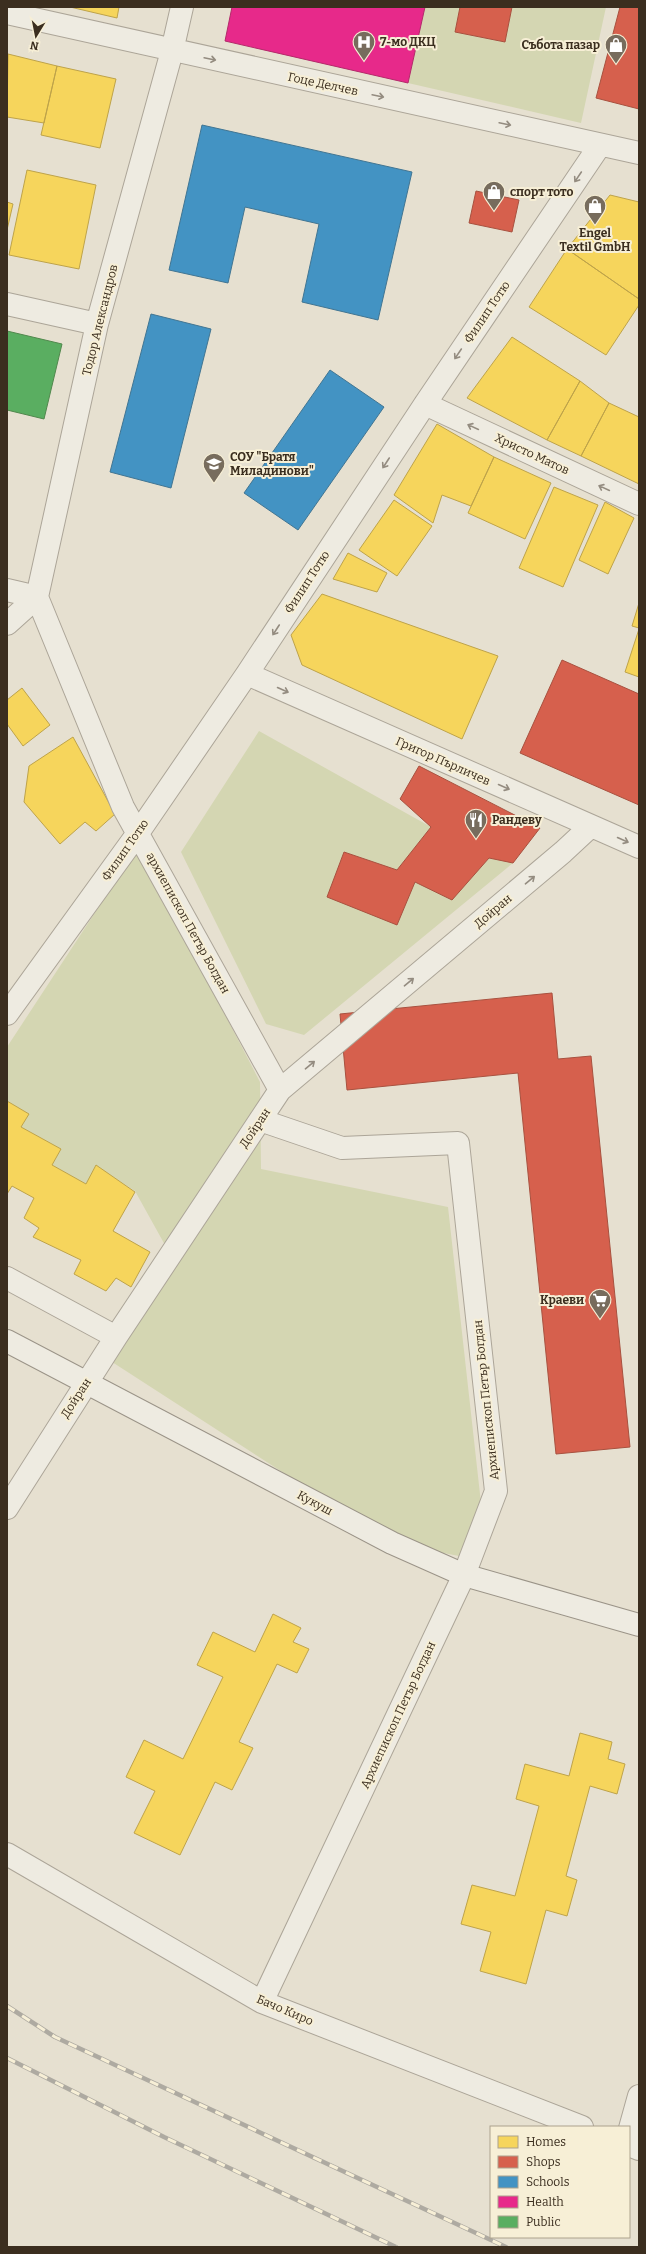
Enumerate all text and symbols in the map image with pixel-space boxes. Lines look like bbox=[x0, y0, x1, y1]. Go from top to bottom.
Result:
north arrow bbox=[16, 16, 56, 56]
hospital icon: 7-мо ДКЦ bbox=[351, 29, 377, 62]
shop icon: Събота пазар bbox=[603, 32, 629, 65]
place label: 7-мо ДКЦ bbox=[380, 35, 436, 49]
text: N bbox=[29, 38, 40, 52]
place label: Събота пазар bbox=[522, 38, 600, 52]
one-way arrow bbox=[203, 56, 216, 64]
street label: Гоце Делчев bbox=[287, 70, 360, 98]
one-way arrow bbox=[371, 93, 384, 101]
one-way arrow bbox=[498, 120, 511, 128]
one-way arrow bbox=[574, 171, 582, 182]
shop icon: спорт тото bbox=[481, 179, 507, 212]
place label: спорт тото bbox=[510, 185, 573, 199]
shop icon: Engel Textil GmbH bbox=[582, 193, 608, 226]
place label: Engel Textil GmbH bbox=[560, 226, 631, 254]
street label: Тодор Александров bbox=[79, 263, 121, 377]
street label: Филип Тотю bbox=[461, 278, 513, 346]
one-way arrow bbox=[454, 349, 462, 360]
one-way arrow bbox=[468, 423, 480, 430]
street label: Христо Матов bbox=[492, 431, 572, 477]
place label: СОУ "Братя Миладинови" bbox=[230, 450, 314, 478]
school or university icon: СОУ "Братя Миладинови" bbox=[201, 451, 227, 484]
one-way arrow bbox=[382, 457, 390, 468]
one-way arrow bbox=[598, 484, 610, 491]
street label: Филип Тотю bbox=[282, 548, 332, 616]
one-way arrow bbox=[272, 624, 280, 635]
one-way arrow bbox=[276, 687, 288, 694]
street label: Григор Пърличев bbox=[394, 734, 493, 788]
one-way arrow bbox=[498, 784, 510, 792]
restaurant icon: Рандеву bbox=[463, 807, 489, 840]
place label: Рандеву bbox=[492, 813, 542, 827]
street label: Филип Тотю bbox=[99, 817, 151, 883]
one-way arrow bbox=[617, 837, 629, 844]
street label: архиепископ Петър Богдан bbox=[143, 850, 233, 996]
one-way arrow bbox=[525, 876, 535, 885]
street label: Дойран bbox=[471, 891, 515, 931]
one-way arrow bbox=[404, 977, 415, 986]
one-way arrow bbox=[305, 1061, 315, 1070]
street label: Дойран bbox=[237, 1106, 273, 1150]
supermarket icon: Краеви bbox=[587, 1287, 613, 1320]
place label: Краеви bbox=[540, 1293, 584, 1307]
street label: Архиепископ Петър Богдан bbox=[471, 1319, 501, 1481]
street label: Дойран bbox=[58, 1375, 94, 1421]
street label: Кукуш bbox=[295, 1488, 335, 1518]
street label: Архиепископ Петър Богдан bbox=[358, 1639, 438, 1791]
street label: Бачо Киро bbox=[255, 1992, 315, 2028]
legend bbox=[490, 2126, 630, 2238]
text: Homes bbox=[526, 2135, 566, 2149]
text: Shops bbox=[526, 2155, 561, 2169]
text: Schools bbox=[526, 2175, 570, 2189]
text: Health bbox=[526, 2195, 564, 2209]
text: Public bbox=[526, 2215, 561, 2229]

